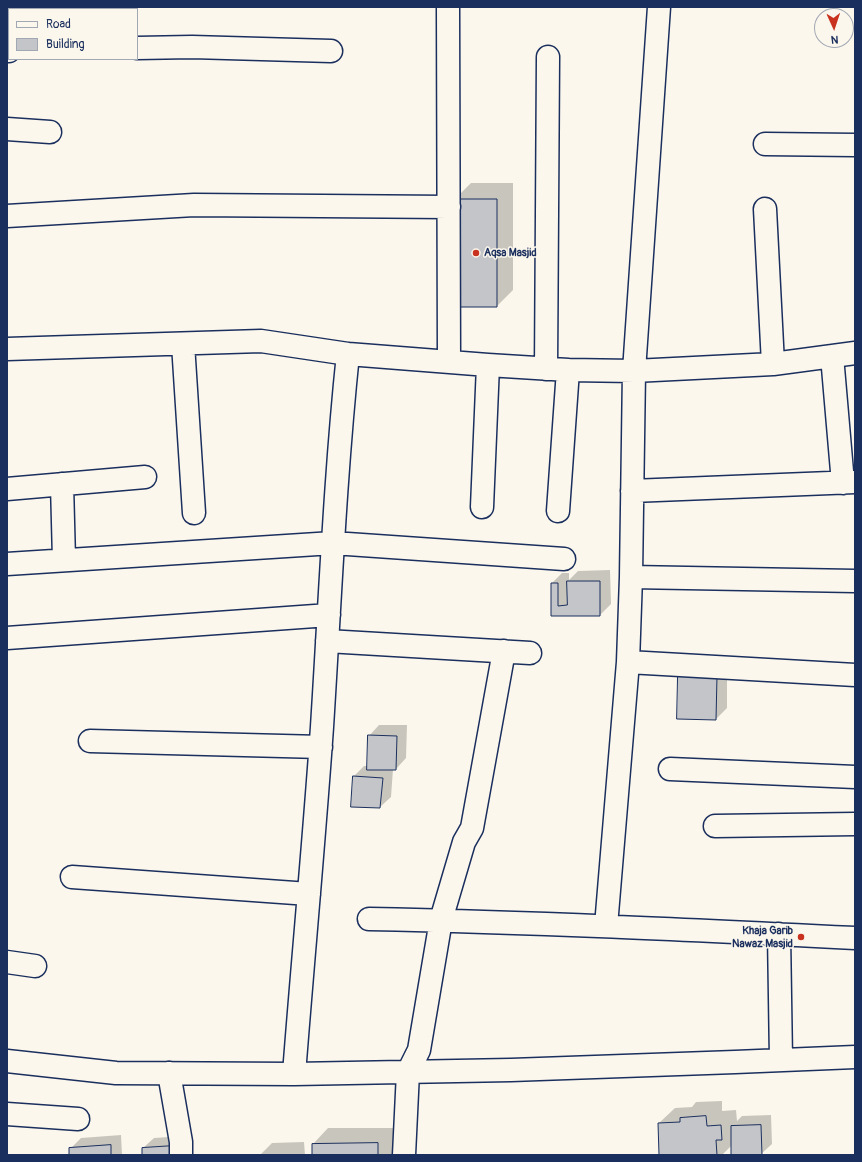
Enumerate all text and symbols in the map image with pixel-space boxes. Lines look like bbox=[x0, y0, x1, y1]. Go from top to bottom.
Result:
legend bbox=[8, 8, 138, 60]
north arrow bbox=[814, 8, 854, 48]
text: Road bbox=[46, 17, 71, 32]
text: N bbox=[831, 33, 839, 46]
text: Building bbox=[46, 37, 85, 52]
place label: Aqsa Masjid bbox=[484, 246, 537, 260]
marker: Aqsa Masjid bbox=[471, 248, 481, 258]
place label: Khaja Garib Nawaz Masjid bbox=[732, 924, 793, 950]
marker: Khaja Garib Nawaz Masjid bbox=[796, 932, 806, 942]

